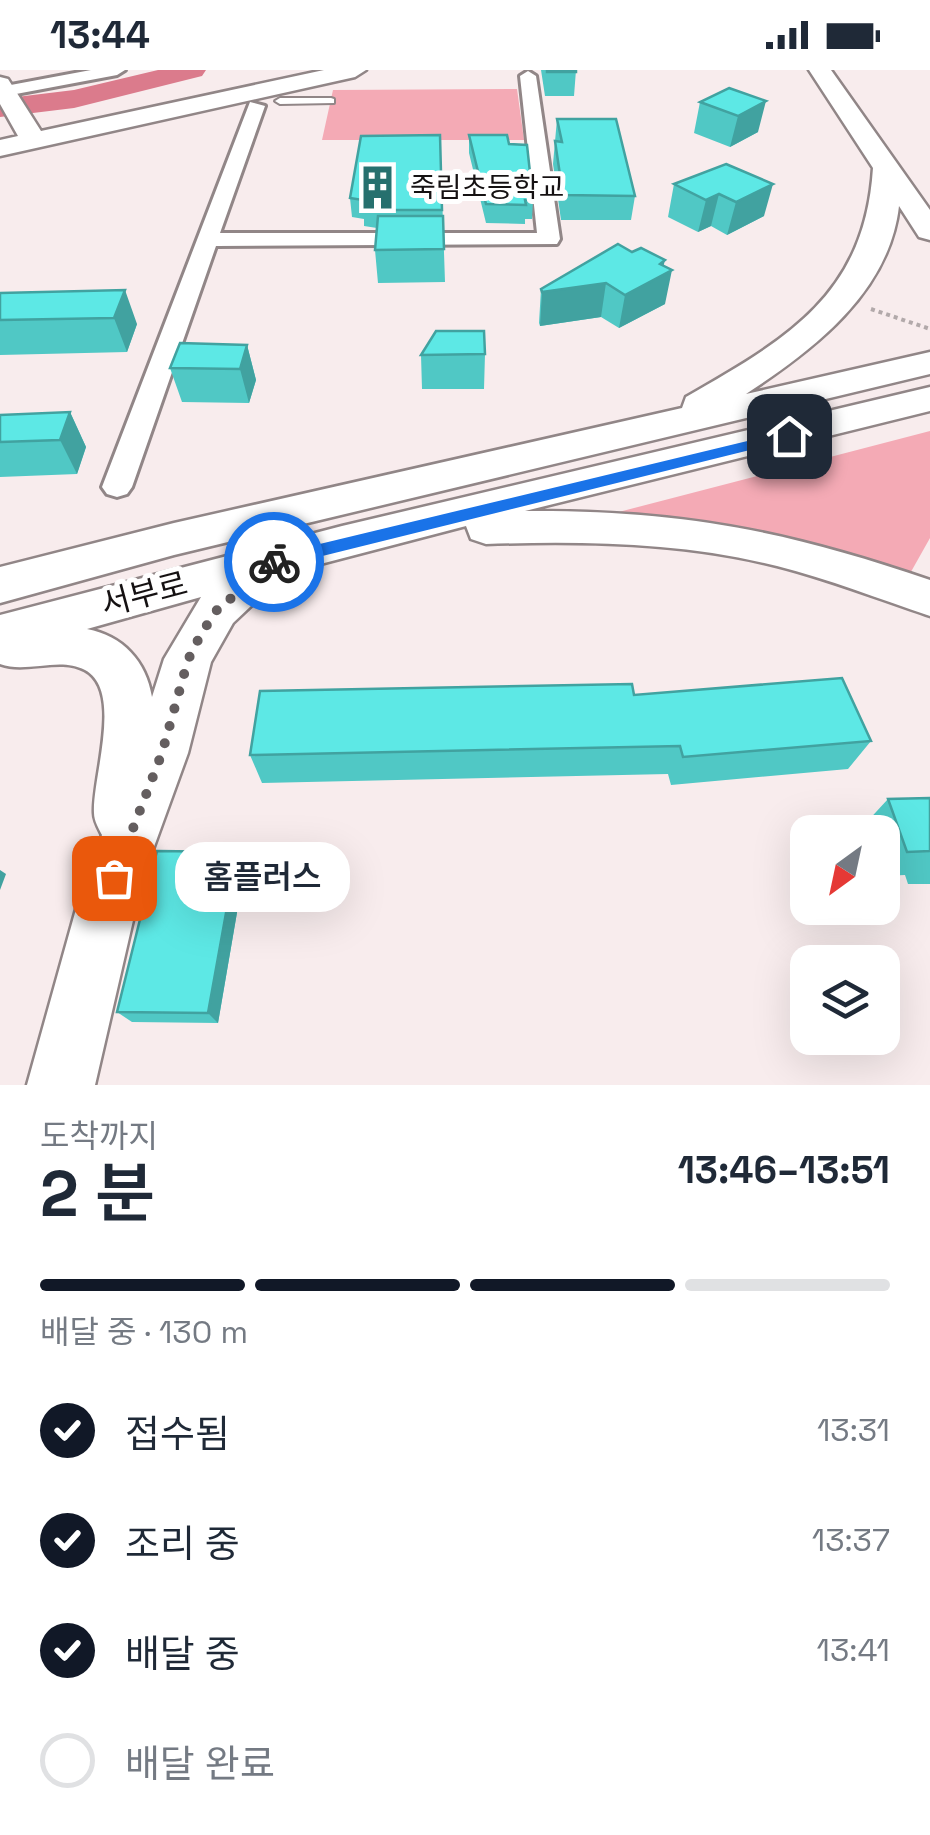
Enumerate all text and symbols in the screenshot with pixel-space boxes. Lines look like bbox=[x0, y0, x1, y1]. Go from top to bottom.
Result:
text: 13:44 bbox=[50, 11, 150, 59]
building icon: 죽림초등학교 bbox=[353, 163, 401, 211]
place label: 죽림초등학교 bbox=[410, 169, 565, 205]
pin bbox=[747, 394, 832, 479]
icon: home bbox=[762, 409, 817, 464]
courier bbox=[224, 512, 324, 612]
icon: bike bbox=[247, 535, 302, 590]
street label: 서부로 bbox=[96, 563, 192, 625]
north arrow bbox=[790, 815, 900, 925]
map controls bbox=[790, 815, 900, 1055]
pin bbox=[72, 836, 157, 921]
callout: 홈플러스 bbox=[174, 843, 349, 913]
icon: bag bbox=[87, 851, 142, 906]
text: 홈플러스 bbox=[204, 857, 321, 897]
button: layers bbox=[790, 945, 900, 1055]
text: 도착까지 bbox=[40, 1116, 158, 1156]
text: 13:46–13:51 bbox=[678, 1146, 890, 1194]
text: 2 분 bbox=[40, 1152, 155, 1235]
text: 배달 중 · 130 m bbox=[40, 1312, 248, 1352]
icon: check bbox=[40, 1403, 95, 1458]
text: 접수됨 bbox=[125, 1410, 230, 1458]
text: 13:31 bbox=[817, 1410, 890, 1450]
icon: check bbox=[40, 1513, 95, 1568]
text: 조리 중 bbox=[125, 1520, 240, 1568]
text: 13:37 bbox=[812, 1520, 890, 1560]
icon: check bbox=[40, 1623, 95, 1678]
text: 배달 중 bbox=[125, 1630, 240, 1678]
text: 13:41 bbox=[817, 1630, 890, 1670]
text: 배달 완료 bbox=[125, 1740, 275, 1788]

